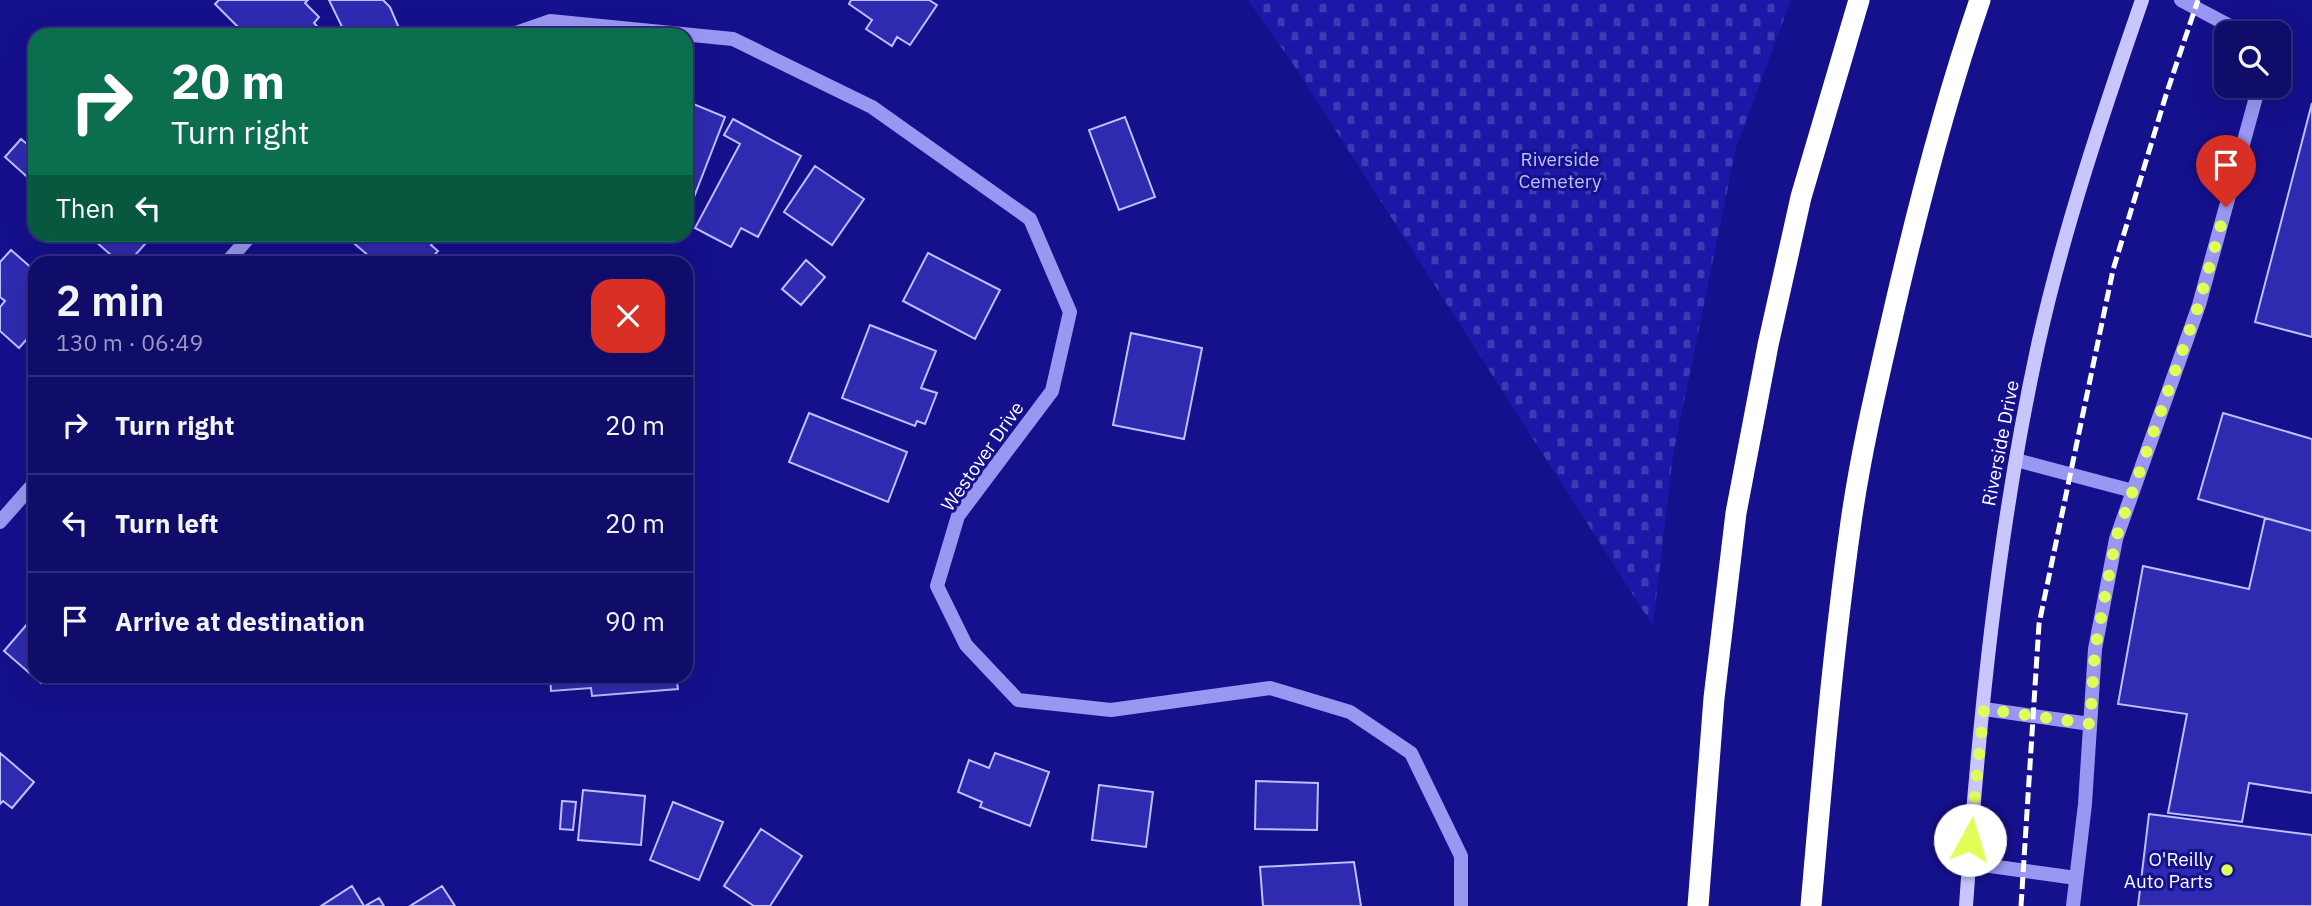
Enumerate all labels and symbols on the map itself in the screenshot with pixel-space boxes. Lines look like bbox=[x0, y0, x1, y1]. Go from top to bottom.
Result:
pin bbox=[2196, 135, 2256, 207]
park label: Riverside Cemetery bbox=[1519, 147, 1602, 193]
street label: Riverside Drive bbox=[1976, 378, 2024, 508]
street label: Westover Drive bbox=[935, 396, 1029, 516]
position arrow bbox=[1933, 803, 2007, 877]
place label: O'Reilly Auto Parts bbox=[2124, 847, 2214, 893]
marker: O'Reilly Auto Parts bbox=[2219, 862, 2235, 878]

